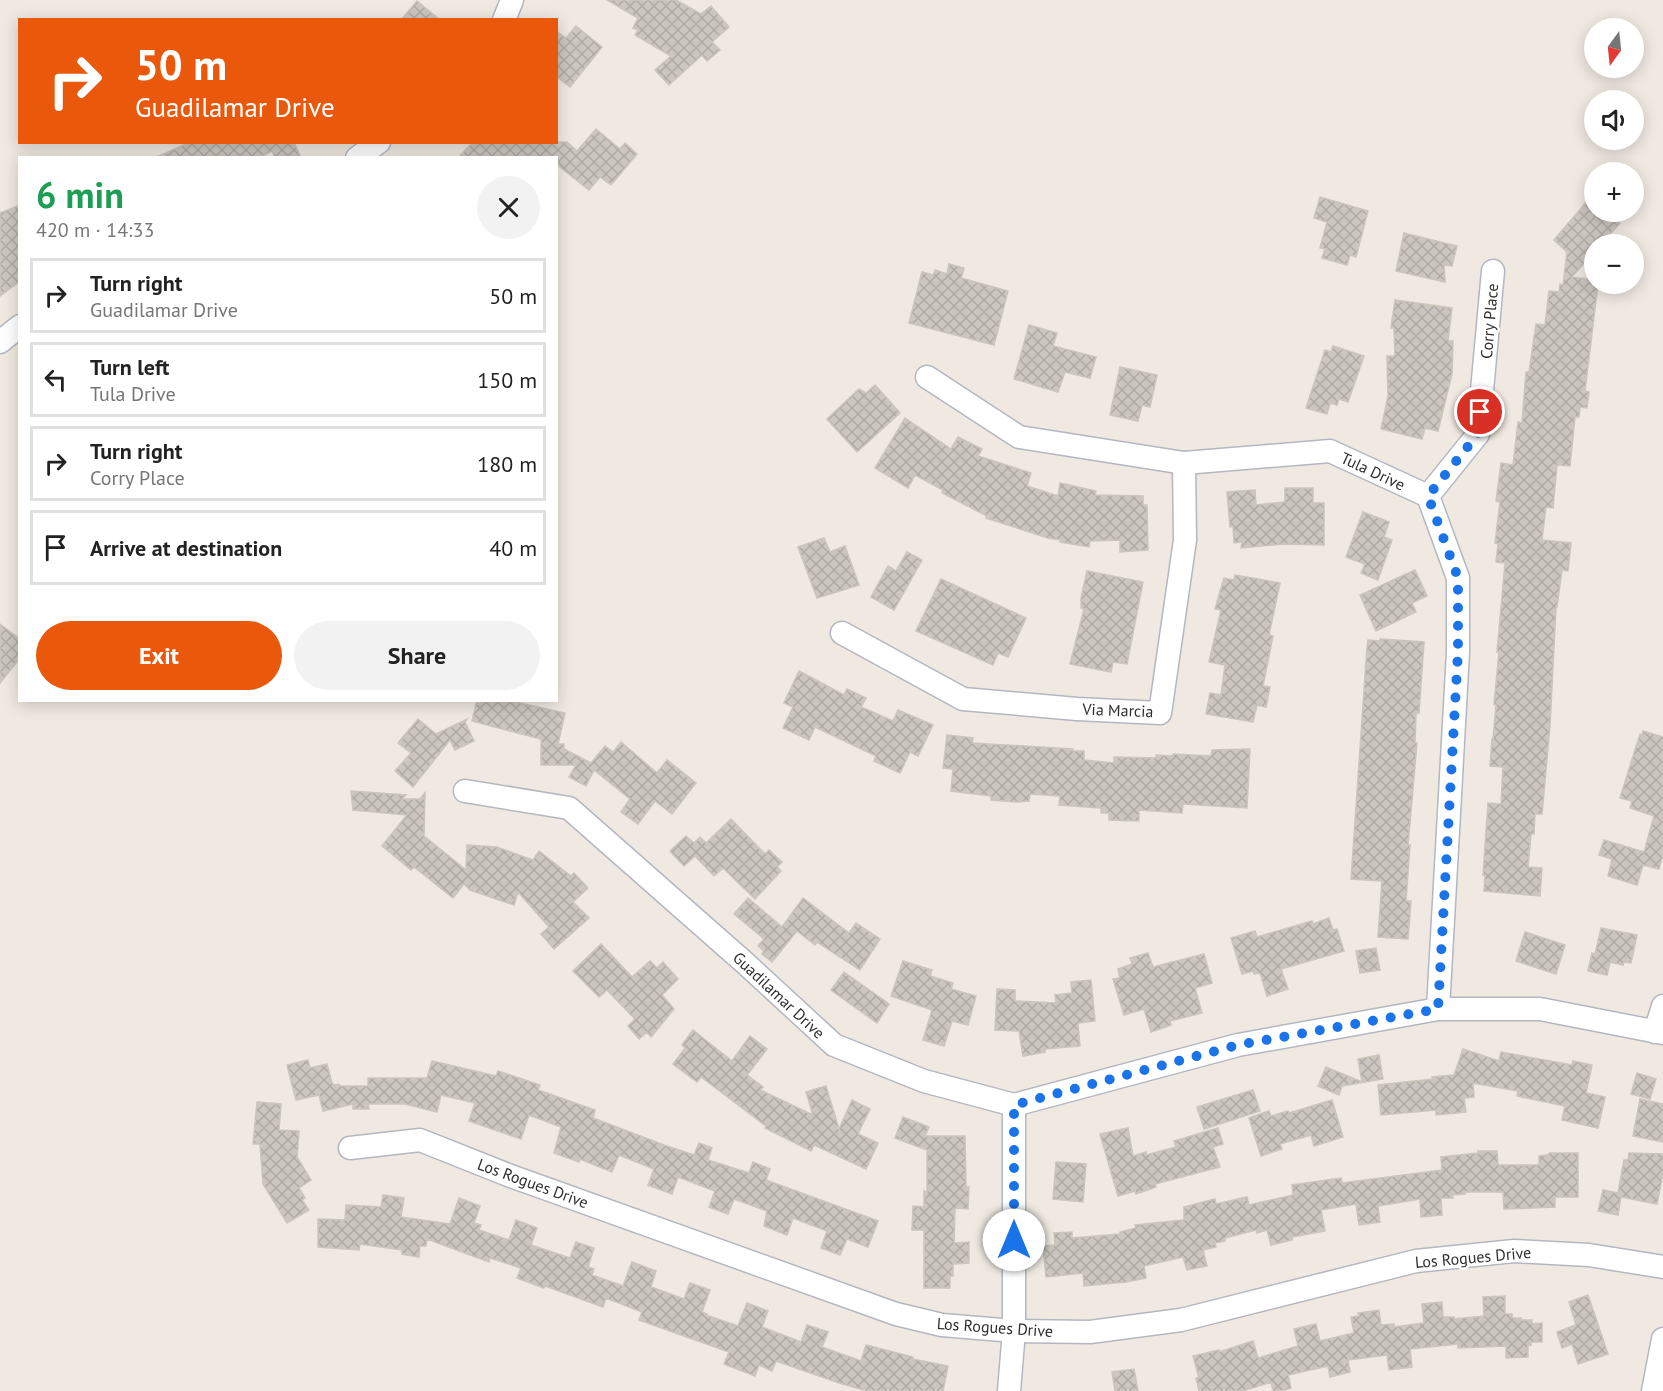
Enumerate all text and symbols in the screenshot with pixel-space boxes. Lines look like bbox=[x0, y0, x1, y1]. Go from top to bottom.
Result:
north arrow bbox=[1584, 18, 1644, 78]
map controls bbox=[1584, 18, 1644, 294]
text: 50 m bbox=[135, 37, 227, 92]
icon: right bbox=[36, 42, 114, 120]
text: Guadilamar Drive bbox=[135, 90, 335, 124]
button: sound bbox=[1584, 90, 1644, 150]
button: + bbox=[1584, 162, 1644, 222]
text: 6 min bbox=[36, 171, 124, 218]
button: close bbox=[477, 176, 540, 239]
text: 420 m · 14:33 bbox=[36, 217, 154, 243]
button: − bbox=[1584, 234, 1644, 294]
text: Turn right bbox=[90, 269, 182, 297]
icon: right bbox=[39, 279, 72, 312]
text: 50 m bbox=[489, 282, 537, 310]
street label: Corry Place bbox=[1476, 282, 1502, 360]
text: Guadilamar Drive bbox=[90, 297, 238, 323]
text: Turn left bbox=[90, 353, 170, 381]
icon: left bbox=[39, 363, 72, 396]
text: 150 m bbox=[477, 366, 537, 394]
text: Tula Drive bbox=[90, 381, 176, 407]
pin bbox=[1454, 386, 1505, 437]
icon: arrive bbox=[1463, 395, 1496, 428]
text: Turn right bbox=[90, 437, 182, 465]
icon: right bbox=[39, 447, 72, 480]
street label: Tula Drive bbox=[1338, 447, 1408, 495]
text: 180 m bbox=[477, 450, 537, 478]
text: Corry Place bbox=[90, 465, 185, 491]
icon: arrive bbox=[39, 531, 72, 564]
text: Arrive at destination bbox=[90, 534, 282, 562]
text: 40 m bbox=[489, 534, 537, 562]
button: Exit bbox=[36, 621, 282, 690]
button: Share bbox=[294, 621, 540, 690]
street label: Via Marcia bbox=[1081, 699, 1154, 721]
street label: Guadilamar Drive bbox=[729, 947, 829, 1043]
street label: Los Rogues Drive bbox=[475, 1154, 591, 1212]
position arrow bbox=[982, 1208, 1046, 1272]
street label: Los Rogues Drive bbox=[1414, 1242, 1532, 1272]
street label: Los Rogues Drive bbox=[936, 1313, 1054, 1341]

